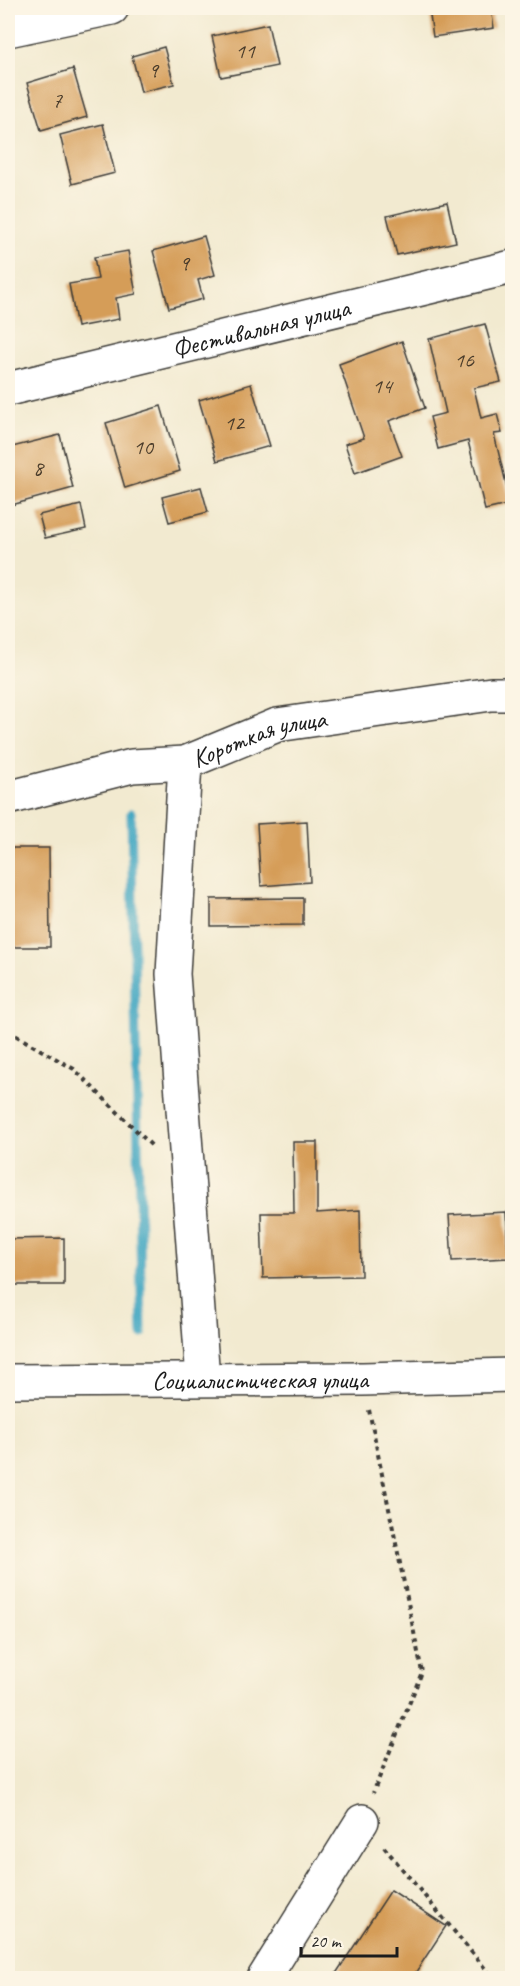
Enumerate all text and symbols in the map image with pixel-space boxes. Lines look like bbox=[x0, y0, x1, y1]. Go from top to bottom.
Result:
house number: 11 bbox=[235, 37, 256, 65]
house number: 9 bbox=[148, 56, 160, 84]
house number: 7 bbox=[52, 86, 63, 114]
house number: 9 bbox=[179, 249, 191, 277]
street label: Фестивальная улица bbox=[169, 290, 354, 365]
house number: 16 bbox=[454, 346, 475, 374]
house number: 14 bbox=[372, 372, 394, 400]
house number: 12 bbox=[224, 409, 246, 437]
house number: 10 bbox=[133, 433, 155, 461]
house number: 8 bbox=[33, 454, 45, 482]
street label: Короткая улица bbox=[187, 701, 330, 775]
street label: Социалистическая улица bbox=[152, 1362, 370, 1397]
scale bar bbox=[301, 1920, 397, 1958]
text: 20 m bbox=[310, 1930, 343, 1952]

